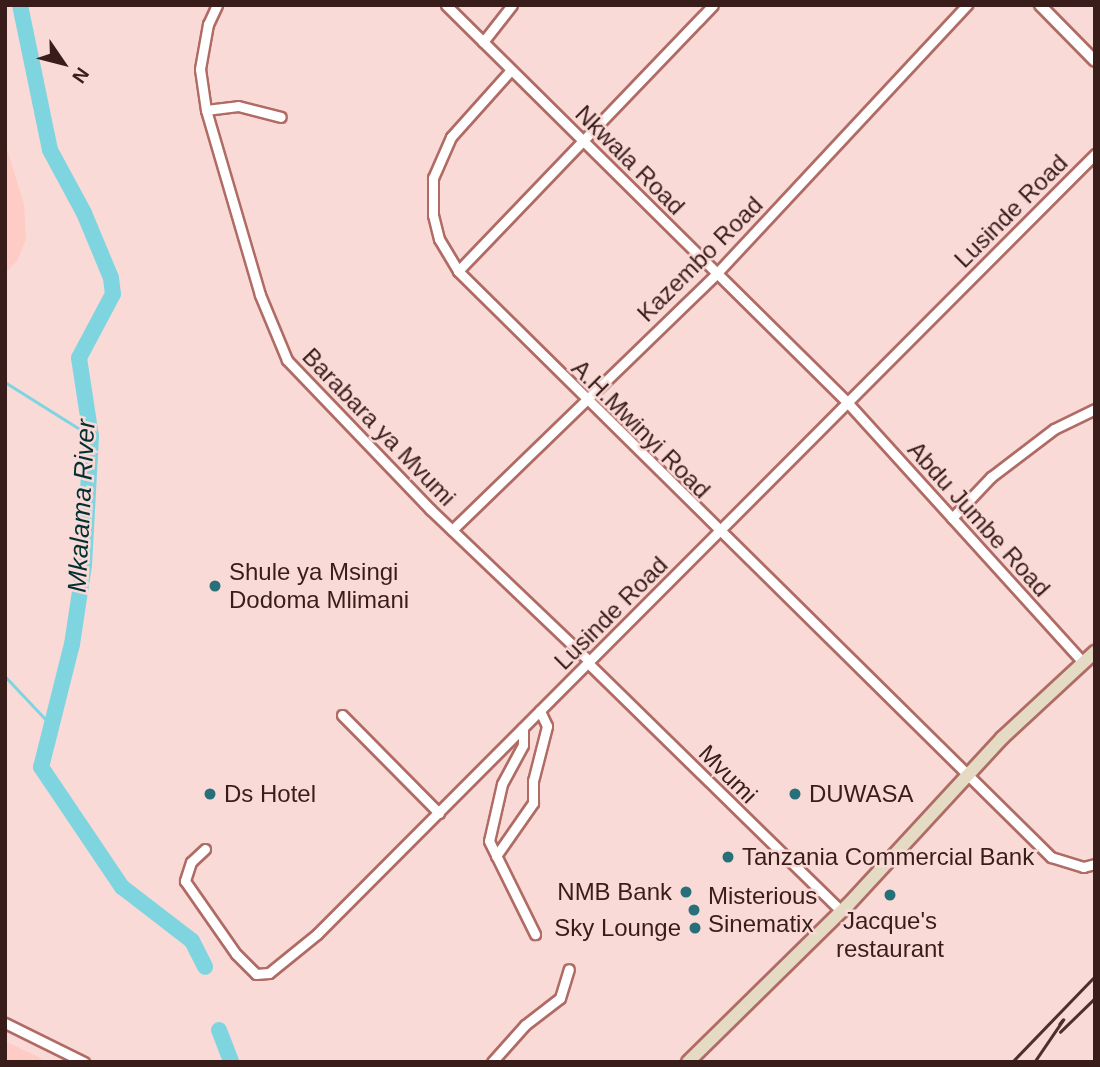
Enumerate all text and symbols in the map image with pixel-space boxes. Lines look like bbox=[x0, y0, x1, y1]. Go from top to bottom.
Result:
north arrow bbox=[28, 28, 98, 98]
text: N bbox=[68, 64, 93, 87]
street label: Nkwala Road bbox=[569, 99, 691, 221]
street label: Lusinde Road bbox=[948, 148, 1074, 274]
street label: Kazembo Road bbox=[631, 190, 769, 328]
street label: Barabara ya Mvumi bbox=[296, 342, 462, 512]
street label: A.H.Mwinyi Road bbox=[566, 354, 716, 504]
water label: Mkalama River bbox=[62, 419, 102, 593]
street label: Abdu Jumbe Road bbox=[902, 435, 1056, 603]
street label: Lusinde Road bbox=[548, 550, 674, 676]
place label: Shule ya Msingi Dodoma Mlimani bbox=[229, 558, 409, 614]
marker: Shule ya Msingi Dodoma Mlimani bbox=[207, 578, 223, 594]
street label: Mvumi bbox=[693, 739, 763, 809]
place label: Ds Hotel bbox=[224, 780, 316, 808]
place label: DUWASA bbox=[809, 780, 913, 808]
marker: Ds Hotel bbox=[202, 786, 218, 802]
marker: DUWASA bbox=[787, 786, 803, 802]
place label: Tanzania Commercial Bank bbox=[742, 843, 1034, 871]
marker: Tanzania Commercial Bank bbox=[720, 849, 736, 865]
place label: NMB Bank bbox=[557, 878, 672, 906]
place label: Misterious Sinematix bbox=[708, 882, 817, 938]
marker: NMB Bank bbox=[678, 884, 694, 900]
marker: Jacque's restaurant bbox=[882, 887, 898, 903]
marker: Misterious Sinematix bbox=[686, 902, 702, 918]
place label: Jacque's restaurant bbox=[836, 907, 944, 963]
place label: Sky Lounge bbox=[554, 914, 681, 942]
marker: Sky Lounge bbox=[687, 920, 703, 936]

